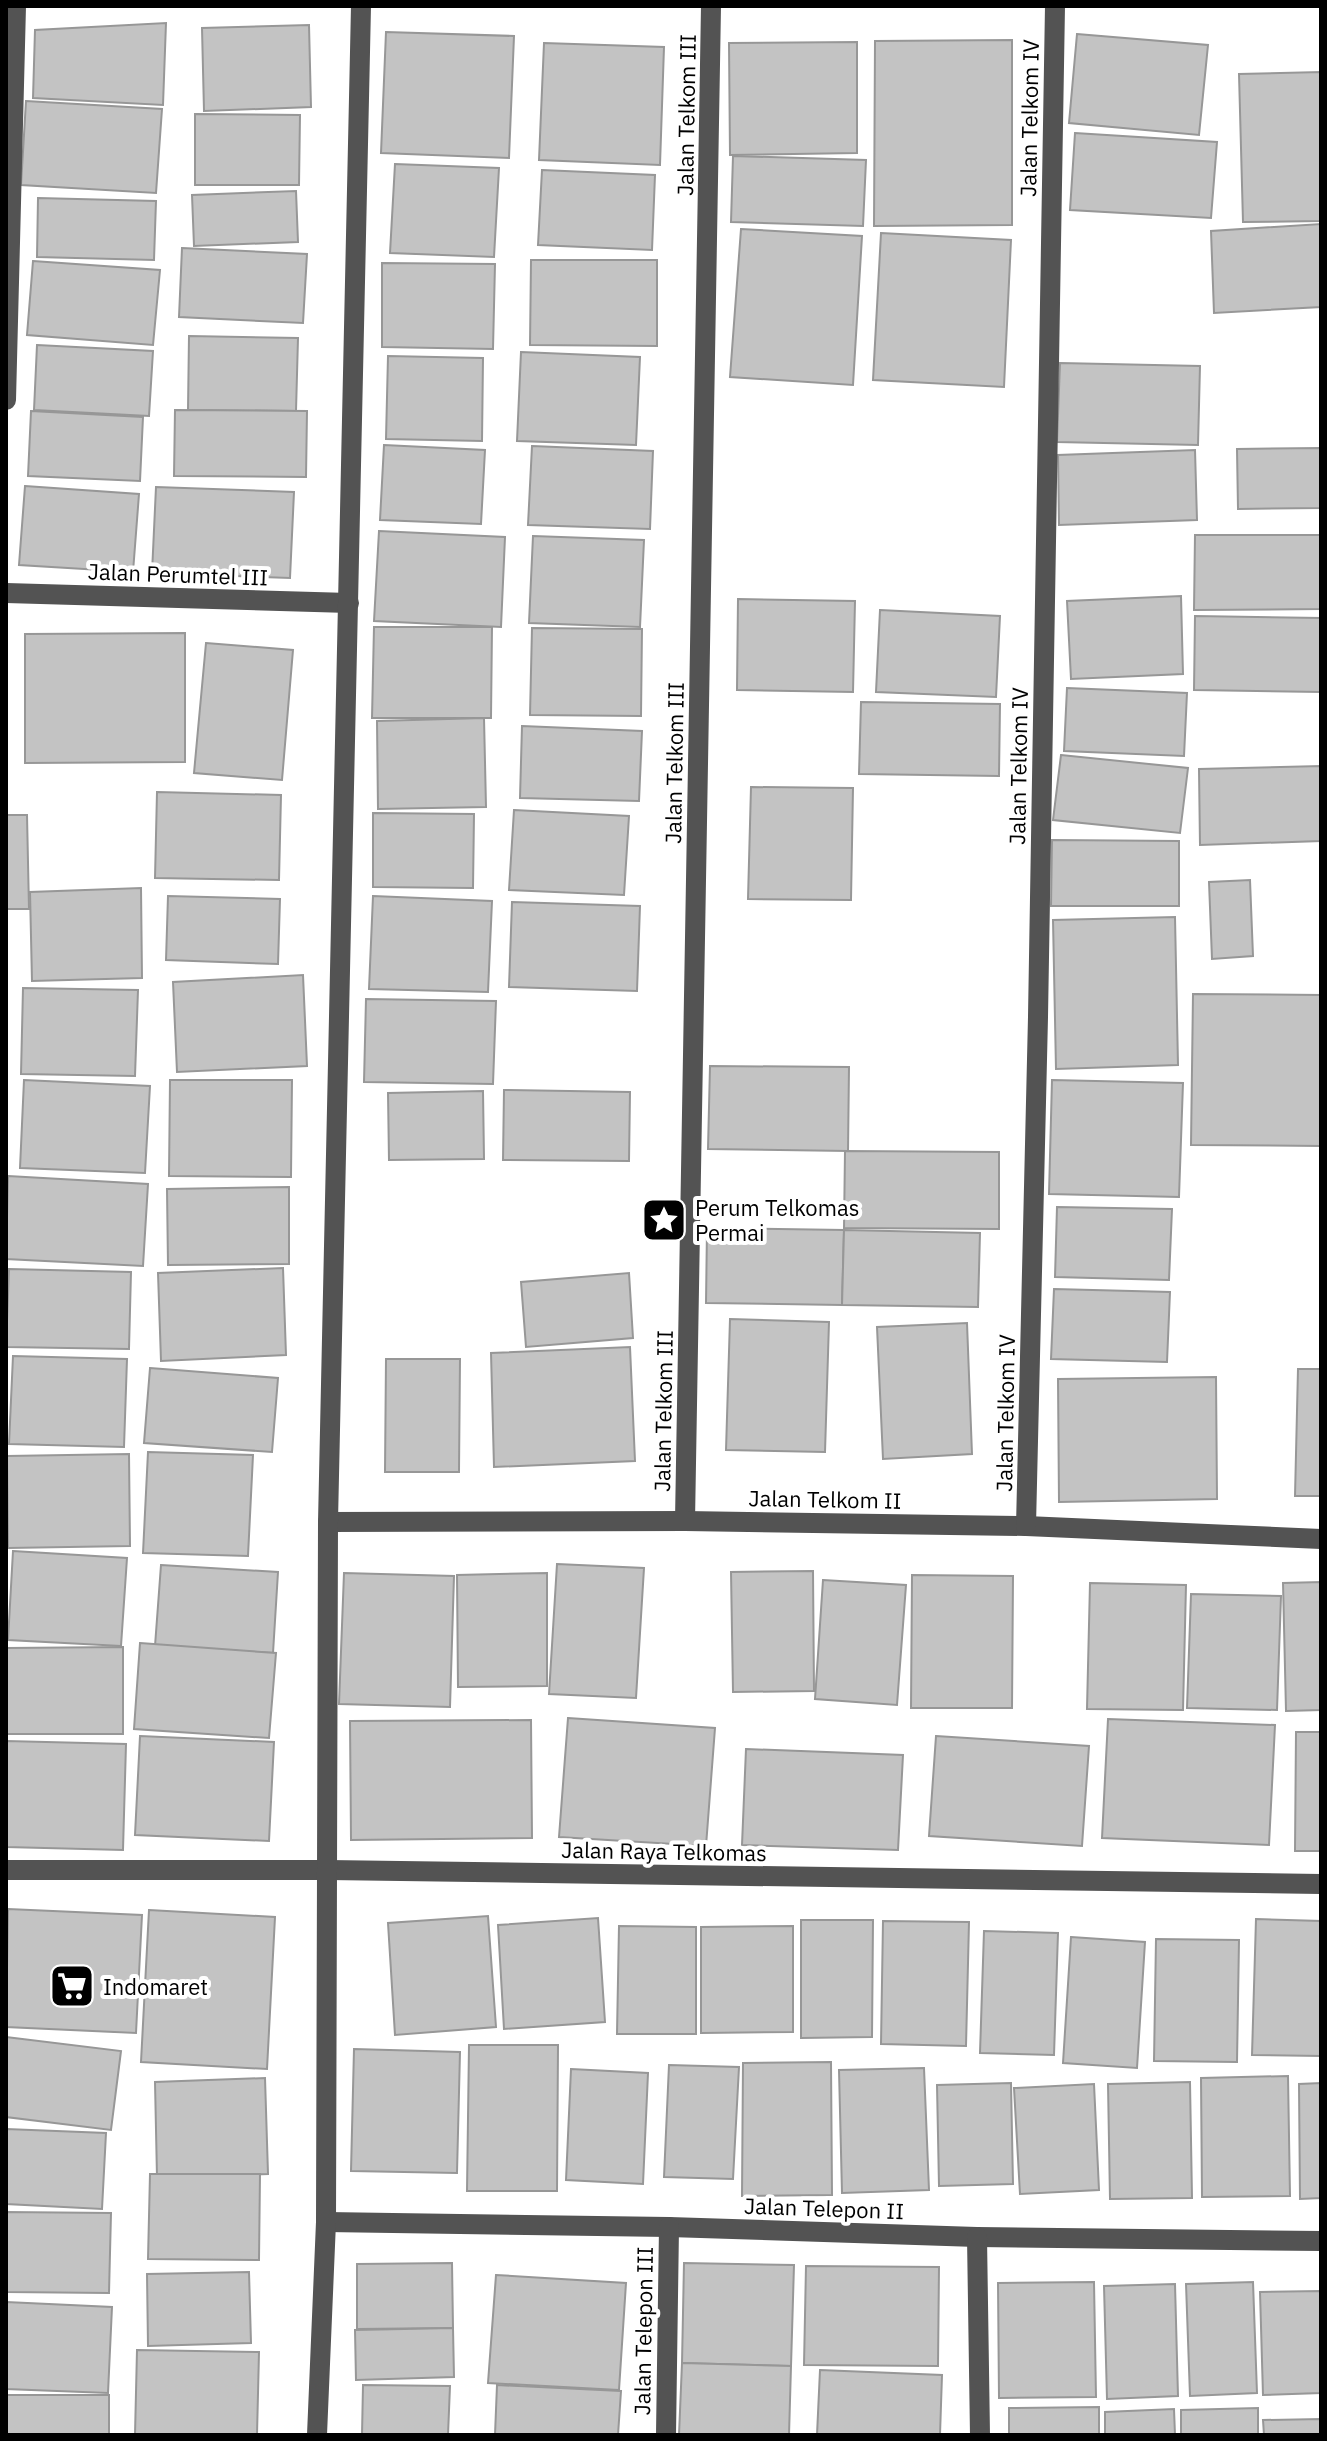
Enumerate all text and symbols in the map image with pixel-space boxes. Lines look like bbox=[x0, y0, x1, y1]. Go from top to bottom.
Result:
street label: Jalan Telkom III bbox=[670, 34, 702, 196]
street label: Jalan Telkom IV bbox=[1013, 39, 1045, 197]
street label: Jalan Perumtel III bbox=[87, 556, 269, 592]
street label: Jalan Telkom III bbox=[658, 682, 690, 844]
street label: Jalan Telkom IV bbox=[1002, 687, 1034, 845]
place label: Perum Telkomas Permai bbox=[695, 1193, 859, 1247]
place icon: Perum Telkomas Permai bbox=[640, 1196, 688, 1244]
street label: Jalan Telkom III bbox=[647, 1330, 679, 1492]
street label: Jalan Telkom IV bbox=[989, 1334, 1021, 1492]
street label: Jalan Telkom II bbox=[748, 1483, 902, 1515]
street label: Jalan Raya Telkomas bbox=[561, 1835, 767, 1867]
supermarket icon: Indomaret bbox=[48, 1962, 96, 2010]
place label: Indomaret bbox=[103, 1972, 208, 2001]
street label: Jalan Telepon II bbox=[744, 2191, 904, 2225]
street label: Jalan Telepon III bbox=[627, 2246, 659, 2416]

